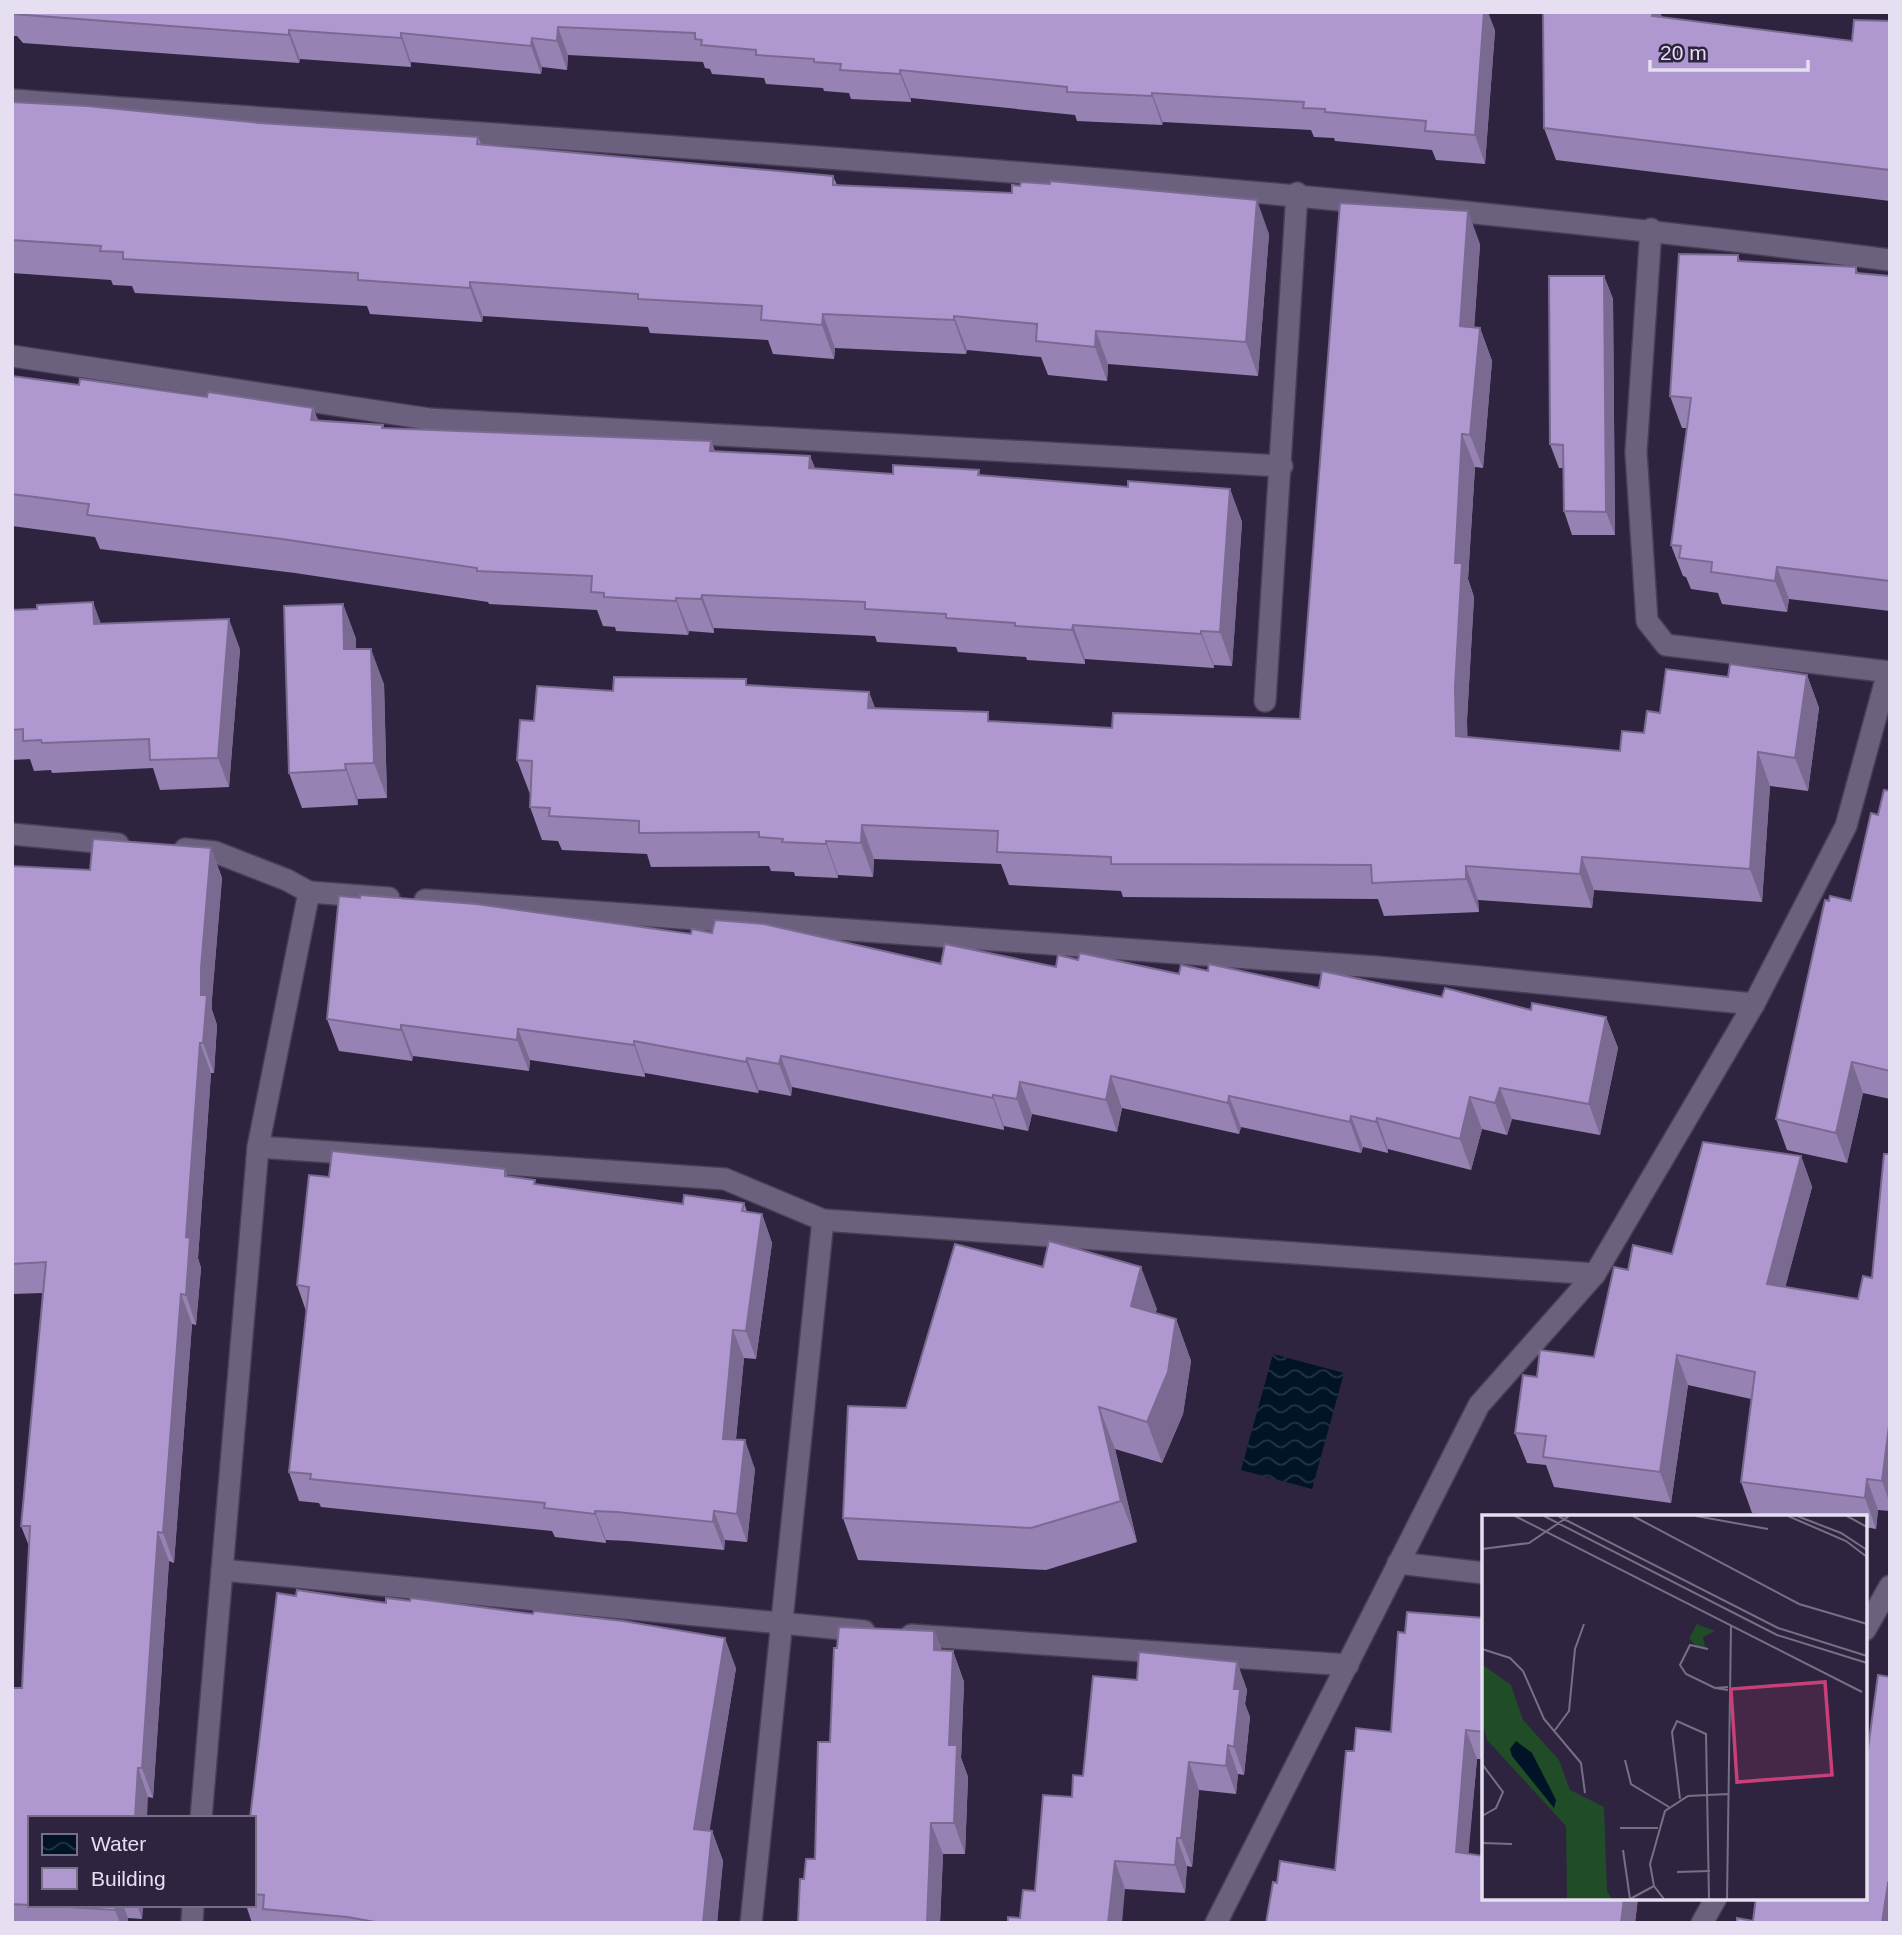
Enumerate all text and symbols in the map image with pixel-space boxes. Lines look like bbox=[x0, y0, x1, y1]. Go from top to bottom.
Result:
scale bar bbox=[1650, 28, 1808, 72]
text: 20 m bbox=[1660, 41, 1707, 64]
inset map bbox=[1482, 1515, 1867, 1900]
legend bbox=[28, 1816, 256, 1907]
text: Water bbox=[91, 1832, 146, 1855]
text: Building bbox=[91, 1867, 166, 1890]

